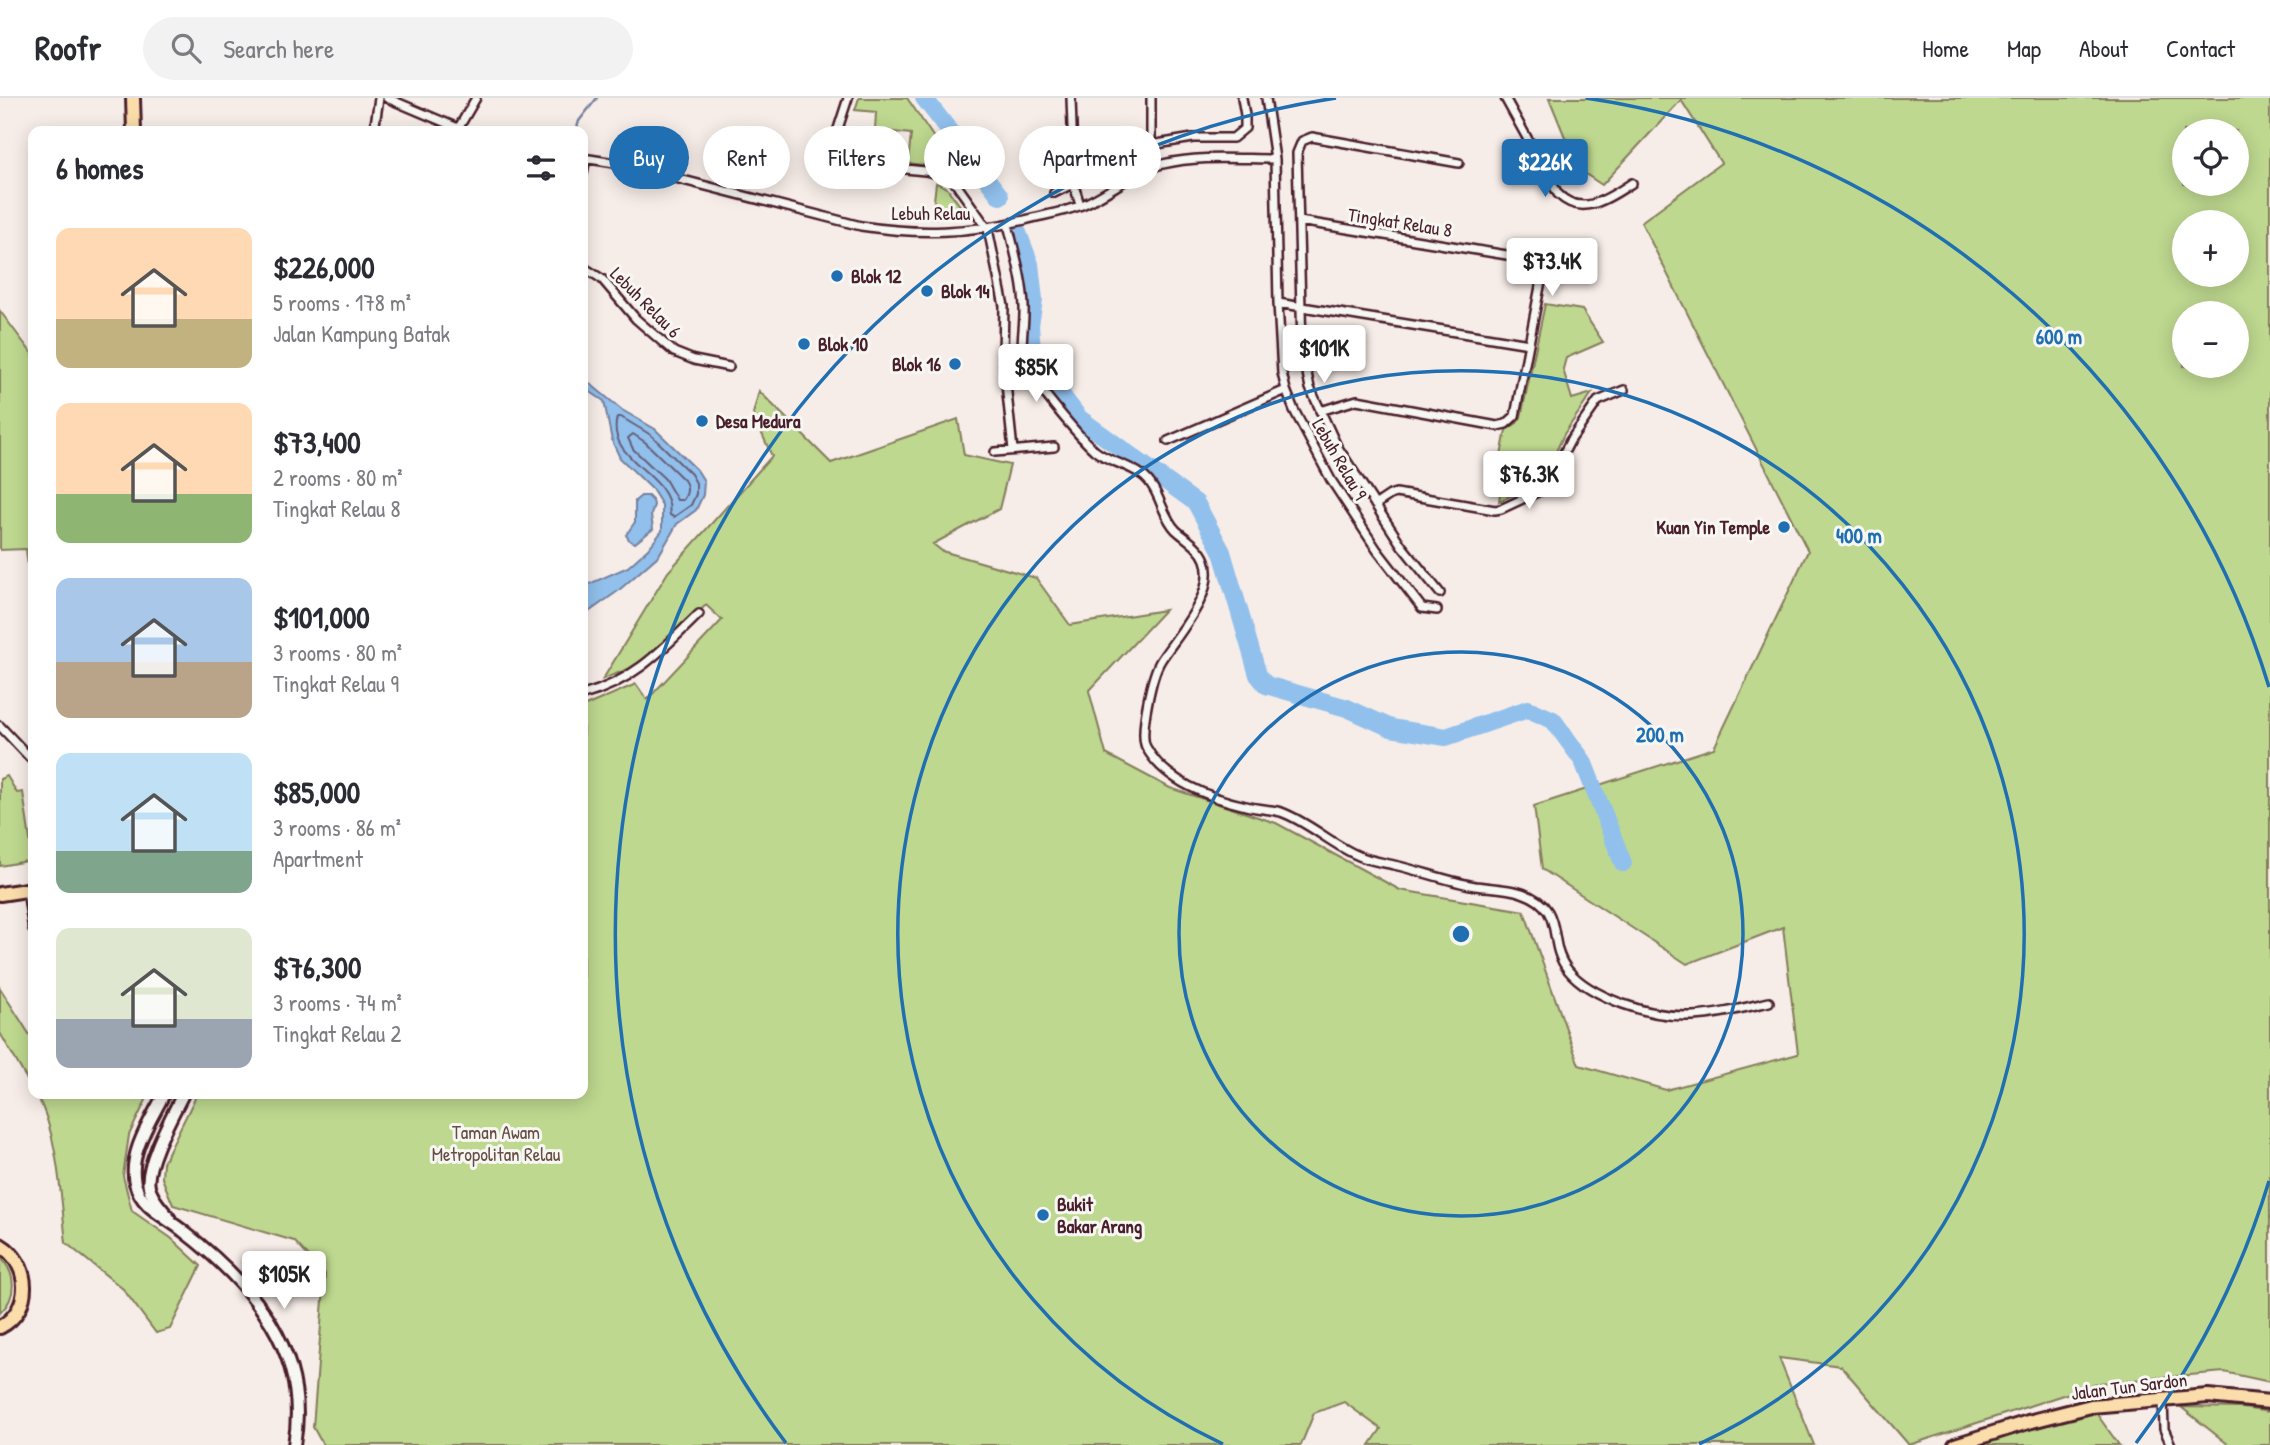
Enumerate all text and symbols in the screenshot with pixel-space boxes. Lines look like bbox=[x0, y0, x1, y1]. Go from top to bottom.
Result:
search box bbox=[143, 17, 633, 80]
text: Roofr bbox=[35, 26, 101, 70]
icon: search bbox=[167, 29, 205, 67]
text: Search here bbox=[223, 31, 334, 66]
text: Home bbox=[1922, 32, 1969, 64]
text: Map bbox=[2007, 32, 2041, 64]
text: About bbox=[2079, 32, 2128, 64]
text: Contact bbox=[2166, 32, 2235, 64]
map controls bbox=[2172, 119, 2249, 378]
button: locate bbox=[2172, 119, 2249, 196]
chip: Buy bbox=[609, 126, 689, 189]
chip: Rent bbox=[703, 126, 790, 189]
chip: Filters bbox=[804, 126, 910, 189]
chip: New bbox=[924, 126, 1005, 189]
chip: Apartment bbox=[1019, 126, 1161, 189]
pin: $226K bbox=[1496, 140, 1594, 199]
text: $226K bbox=[1518, 146, 1572, 177]
text: 6 homes bbox=[56, 148, 143, 188]
icon: filters bbox=[522, 149, 560, 187]
street label: Lebuh Relau bbox=[892, 200, 971, 226]
street label: Tingkat Relau 8 bbox=[1346, 201, 1454, 243]
button: + bbox=[2172, 210, 2249, 287]
pin: $73.4K bbox=[1495, 238, 1609, 298]
text: $73.4K bbox=[1523, 245, 1581, 276]
text: $226,000 bbox=[273, 247, 375, 287]
icon: home bbox=[112, 256, 196, 340]
street label: Lebuh Relau 6 bbox=[605, 261, 687, 343]
place label: Blok 12 bbox=[851, 263, 901, 289]
marker: Blok 12 bbox=[829, 268, 845, 284]
place label: Blok 14 bbox=[941, 278, 990, 304]
marker: Blok 14 bbox=[919, 283, 935, 299]
text: 5 rooms · 178 m² bbox=[273, 287, 411, 318]
button: − bbox=[2172, 301, 2249, 378]
text: Jalan Kampung Batak bbox=[273, 318, 450, 349]
text: 600 m bbox=[2036, 322, 2082, 351]
pin: $101K bbox=[1275, 326, 1373, 385]
place label: Blok 10 bbox=[818, 331, 868, 357]
text: $101K bbox=[1299, 332, 1349, 363]
marker: Blok 10 bbox=[796, 336, 812, 352]
pin: $85K bbox=[995, 344, 1077, 404]
place label: Blok 16 bbox=[892, 351, 941, 377]
text: $85K bbox=[1014, 351, 1058, 382]
marker: Blok 16 bbox=[947, 356, 963, 372]
place label: Desa Medura bbox=[716, 408, 801, 434]
marker: Desa Medura bbox=[694, 413, 710, 429]
street label: Lebuh Relau 9 bbox=[1306, 414, 1374, 505]
text: $73,400 bbox=[273, 422, 361, 462]
icon: home bbox=[112, 431, 196, 515]
pin: $76.3K bbox=[1472, 452, 1586, 511]
text: $76.3K bbox=[1499, 458, 1559, 489]
text: 2 rooms · 80 m² bbox=[273, 462, 403, 493]
text: Tingkat Relau 8 bbox=[273, 493, 401, 524]
place label: Kuan Yin Temple bbox=[1656, 514, 1770, 541]
marker: Kuan Yin Temple bbox=[1776, 519, 1792, 535]
text: 400 m bbox=[1836, 521, 1882, 550]
text: $101,000 bbox=[273, 597, 370, 637]
icon: home bbox=[112, 606, 196, 690]
text: 3 rooms · 80 m² bbox=[273, 637, 402, 668]
text: Tingkat Relau 9 bbox=[273, 668, 399, 699]
text: 200 m bbox=[1636, 720, 1684, 749]
text: $85,000 bbox=[273, 772, 360, 812]
icon: home bbox=[112, 781, 196, 865]
text: 3 rooms · 86 m² bbox=[273, 812, 401, 843]
text: Apartment bbox=[273, 843, 363, 874]
centre of rings bbox=[1449, 922, 1473, 946]
text: $76,300 bbox=[273, 947, 361, 987]
icon: home bbox=[112, 956, 196, 1040]
text: 3 rooms · 74 m² bbox=[273, 987, 402, 1018]
text: Tingkat Relau 2 bbox=[273, 1018, 401, 1049]
park label: Taman Awam Metropolitan Relau bbox=[432, 1119, 561, 1167]
place label: Bukit Bakar Arang bbox=[1057, 1191, 1143, 1240]
marker: Bukit Bakar Arang bbox=[1035, 1207, 1051, 1223]
pin: $105K bbox=[235, 1252, 333, 1311]
text: $105K bbox=[258, 1258, 310, 1289]
street label: Jalan Tun Sardon bbox=[2070, 1366, 2188, 1406]

